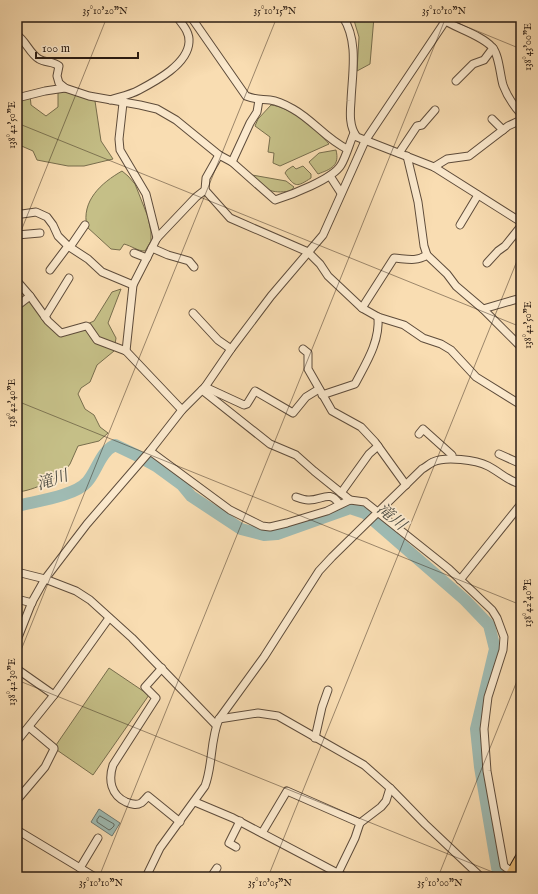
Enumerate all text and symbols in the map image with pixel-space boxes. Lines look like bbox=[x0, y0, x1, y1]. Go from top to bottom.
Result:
text: 35°10'20"N bbox=[82, 5, 128, 18]
text: 35°10'15"N bbox=[254, 5, 297, 18]
text: 35°10'10"N bbox=[422, 5, 466, 18]
text: 138°43'00"E bbox=[522, 23, 535, 71]
scale bar bbox=[36, 34, 138, 60]
text: 100 m bbox=[42, 41, 70, 56]
text: 138°42'50"E bbox=[6, 101, 19, 149]
text: 138°42'50"E bbox=[522, 301, 535, 349]
text: 138°42'40"E bbox=[6, 379, 19, 427]
water label: 滝川 bbox=[34, 466, 73, 495]
water label: 滝川 bbox=[372, 500, 411, 537]
text: 138°42'40"E bbox=[522, 579, 535, 627]
text: 138°42'30"E bbox=[6, 658, 19, 706]
text: 35°10'10"N bbox=[79, 877, 123, 890]
text: 35°10'05"N bbox=[248, 877, 292, 890]
text: 35°10'00"N bbox=[417, 877, 463, 890]

